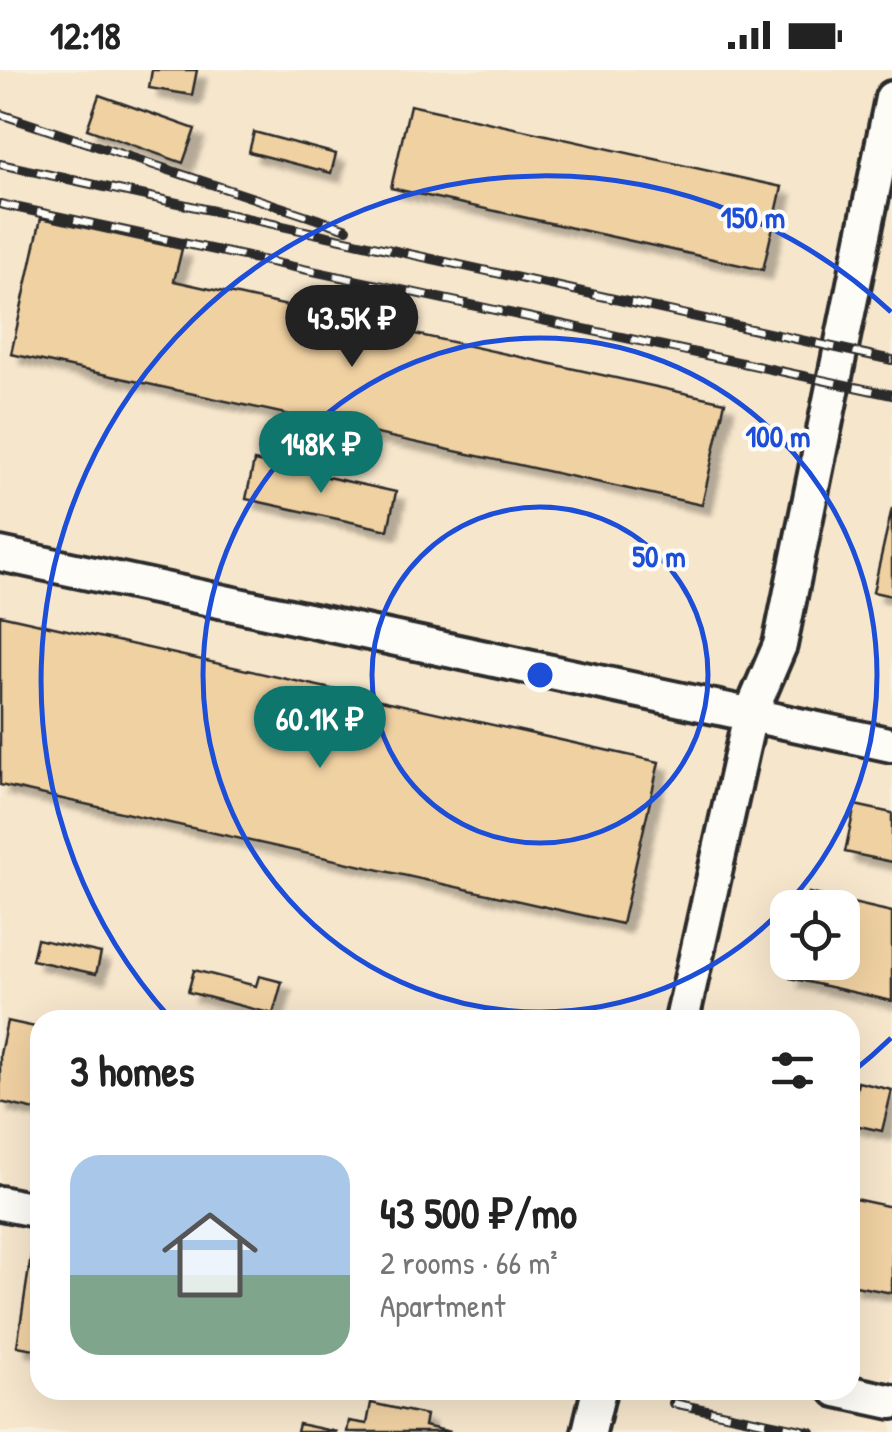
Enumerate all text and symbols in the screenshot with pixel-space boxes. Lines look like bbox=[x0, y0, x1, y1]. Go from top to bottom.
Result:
text: 12:18 bbox=[50, 9, 121, 61]
text: 150 m bbox=[721, 197, 785, 237]
pin: 43.5K ₽ bbox=[260, 285, 444, 370]
text: 43.5K ₽ bbox=[307, 296, 397, 339]
pin: 148K ₽ bbox=[240, 411, 402, 496]
text: 100 m bbox=[745, 416, 811, 456]
text: 148K ₽ bbox=[281, 422, 361, 465]
text: 50 m bbox=[632, 536, 686, 576]
centre of rings bbox=[522, 657, 558, 693]
pin: 60.1K ₽ bbox=[228, 686, 412, 771]
text: 60.1K ₽ bbox=[276, 697, 364, 740]
map controls bbox=[770, 890, 860, 980]
button: locate bbox=[770, 890, 860, 980]
text: 3 homes bbox=[70, 1042, 195, 1099]
icon: filters bbox=[765, 1043, 820, 1098]
text: 43 500 ₽/mo bbox=[380, 1184, 577, 1241]
icon: home bbox=[150, 1195, 270, 1315]
text: 2 rooms · 66 m² bbox=[380, 1241, 558, 1284]
text: Apartment bbox=[380, 1284, 505, 1327]

